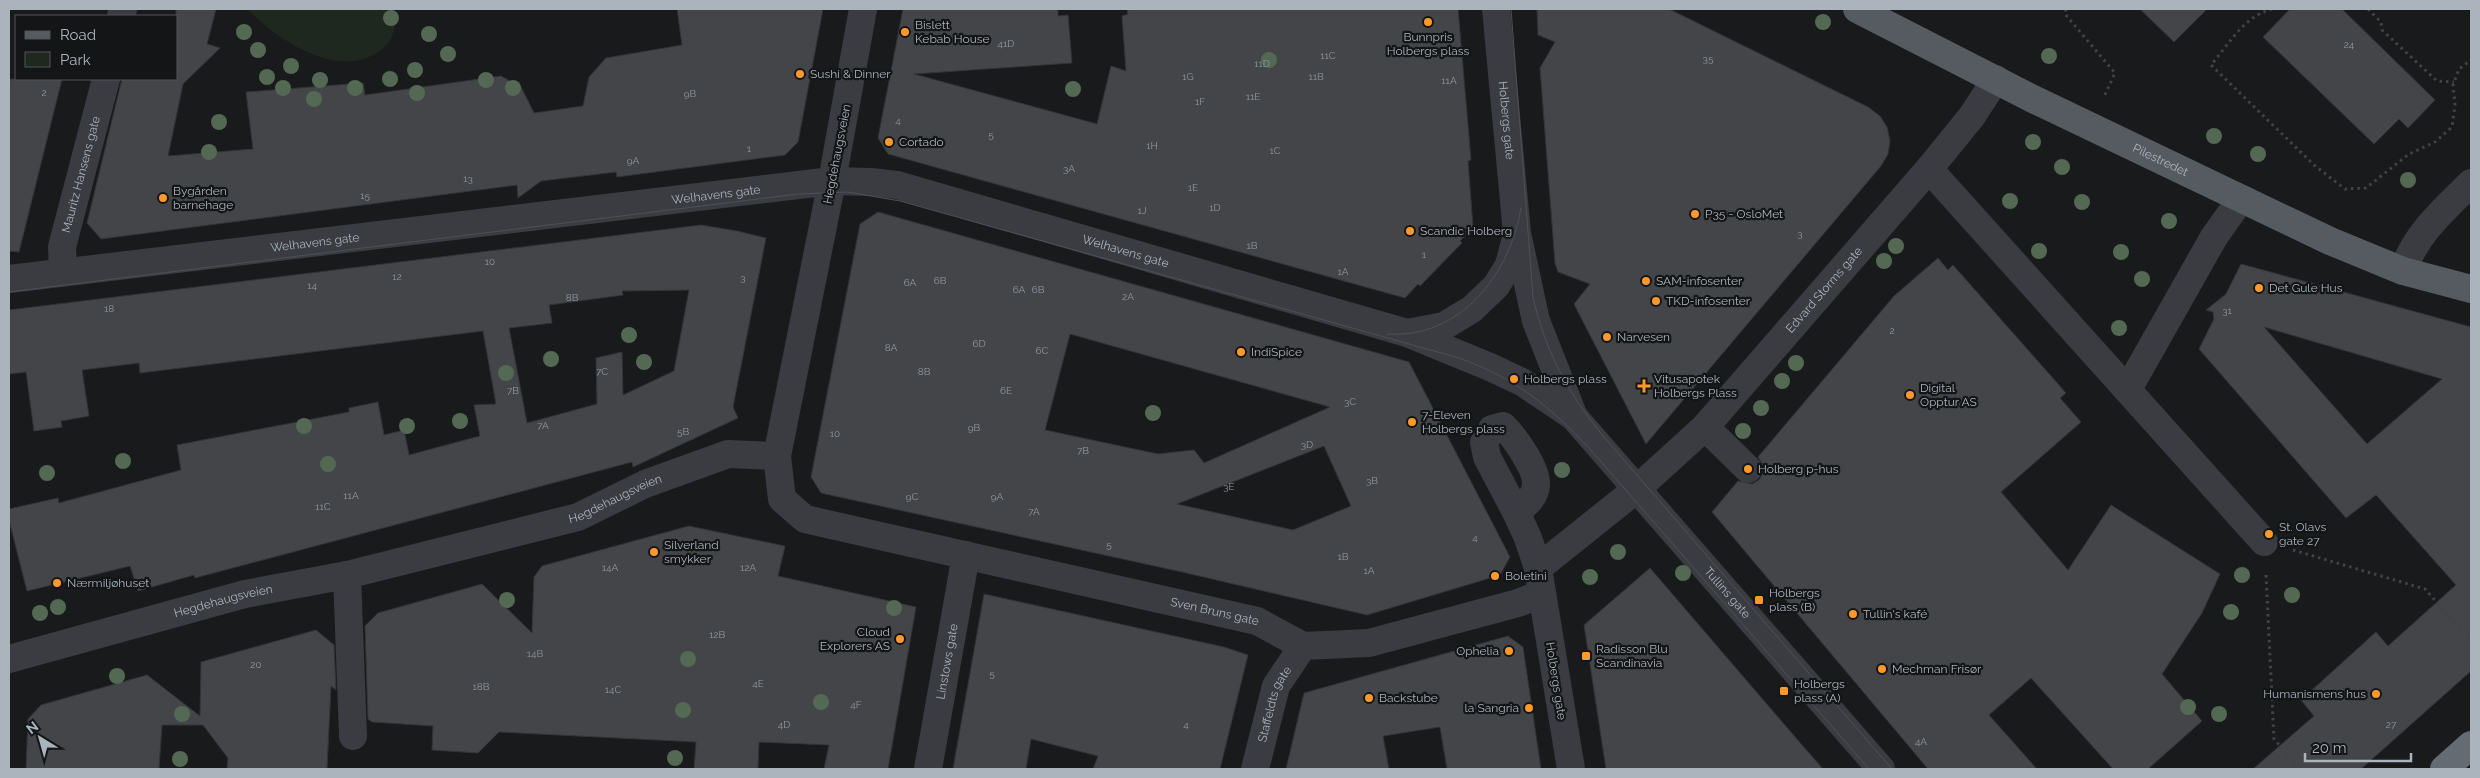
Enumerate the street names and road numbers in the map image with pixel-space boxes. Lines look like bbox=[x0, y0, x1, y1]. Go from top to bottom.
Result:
street label: Holbergs gate bbox=[1496, 81, 1517, 160]
street label: Hegdehaugsveien bbox=[820, 103, 854, 205]
street label: Mauritz Hansens gate bbox=[59, 115, 103, 234]
street label: Pilestredet bbox=[2130, 141, 2191, 179]
street label: Welhavens gate bbox=[671, 183, 761, 207]
street label: Welhavens gate bbox=[270, 230, 360, 255]
street label: Welhavens gate bbox=[1081, 232, 1170, 271]
street label: Edvard Storms gate bbox=[1783, 244, 1865, 336]
street label: Hegdehaugsveien bbox=[567, 472, 664, 526]
street label: Tullins gate bbox=[1701, 564, 1753, 621]
street label: Hegdehaugsveien bbox=[172, 582, 274, 620]
street label: Sven Bruns gate bbox=[1169, 595, 1260, 628]
street label: Linstows gate bbox=[933, 623, 961, 701]
street label: Holbergs gate bbox=[1543, 641, 1569, 721]
street label: Staffeldts gate bbox=[1255, 663, 1294, 744]

